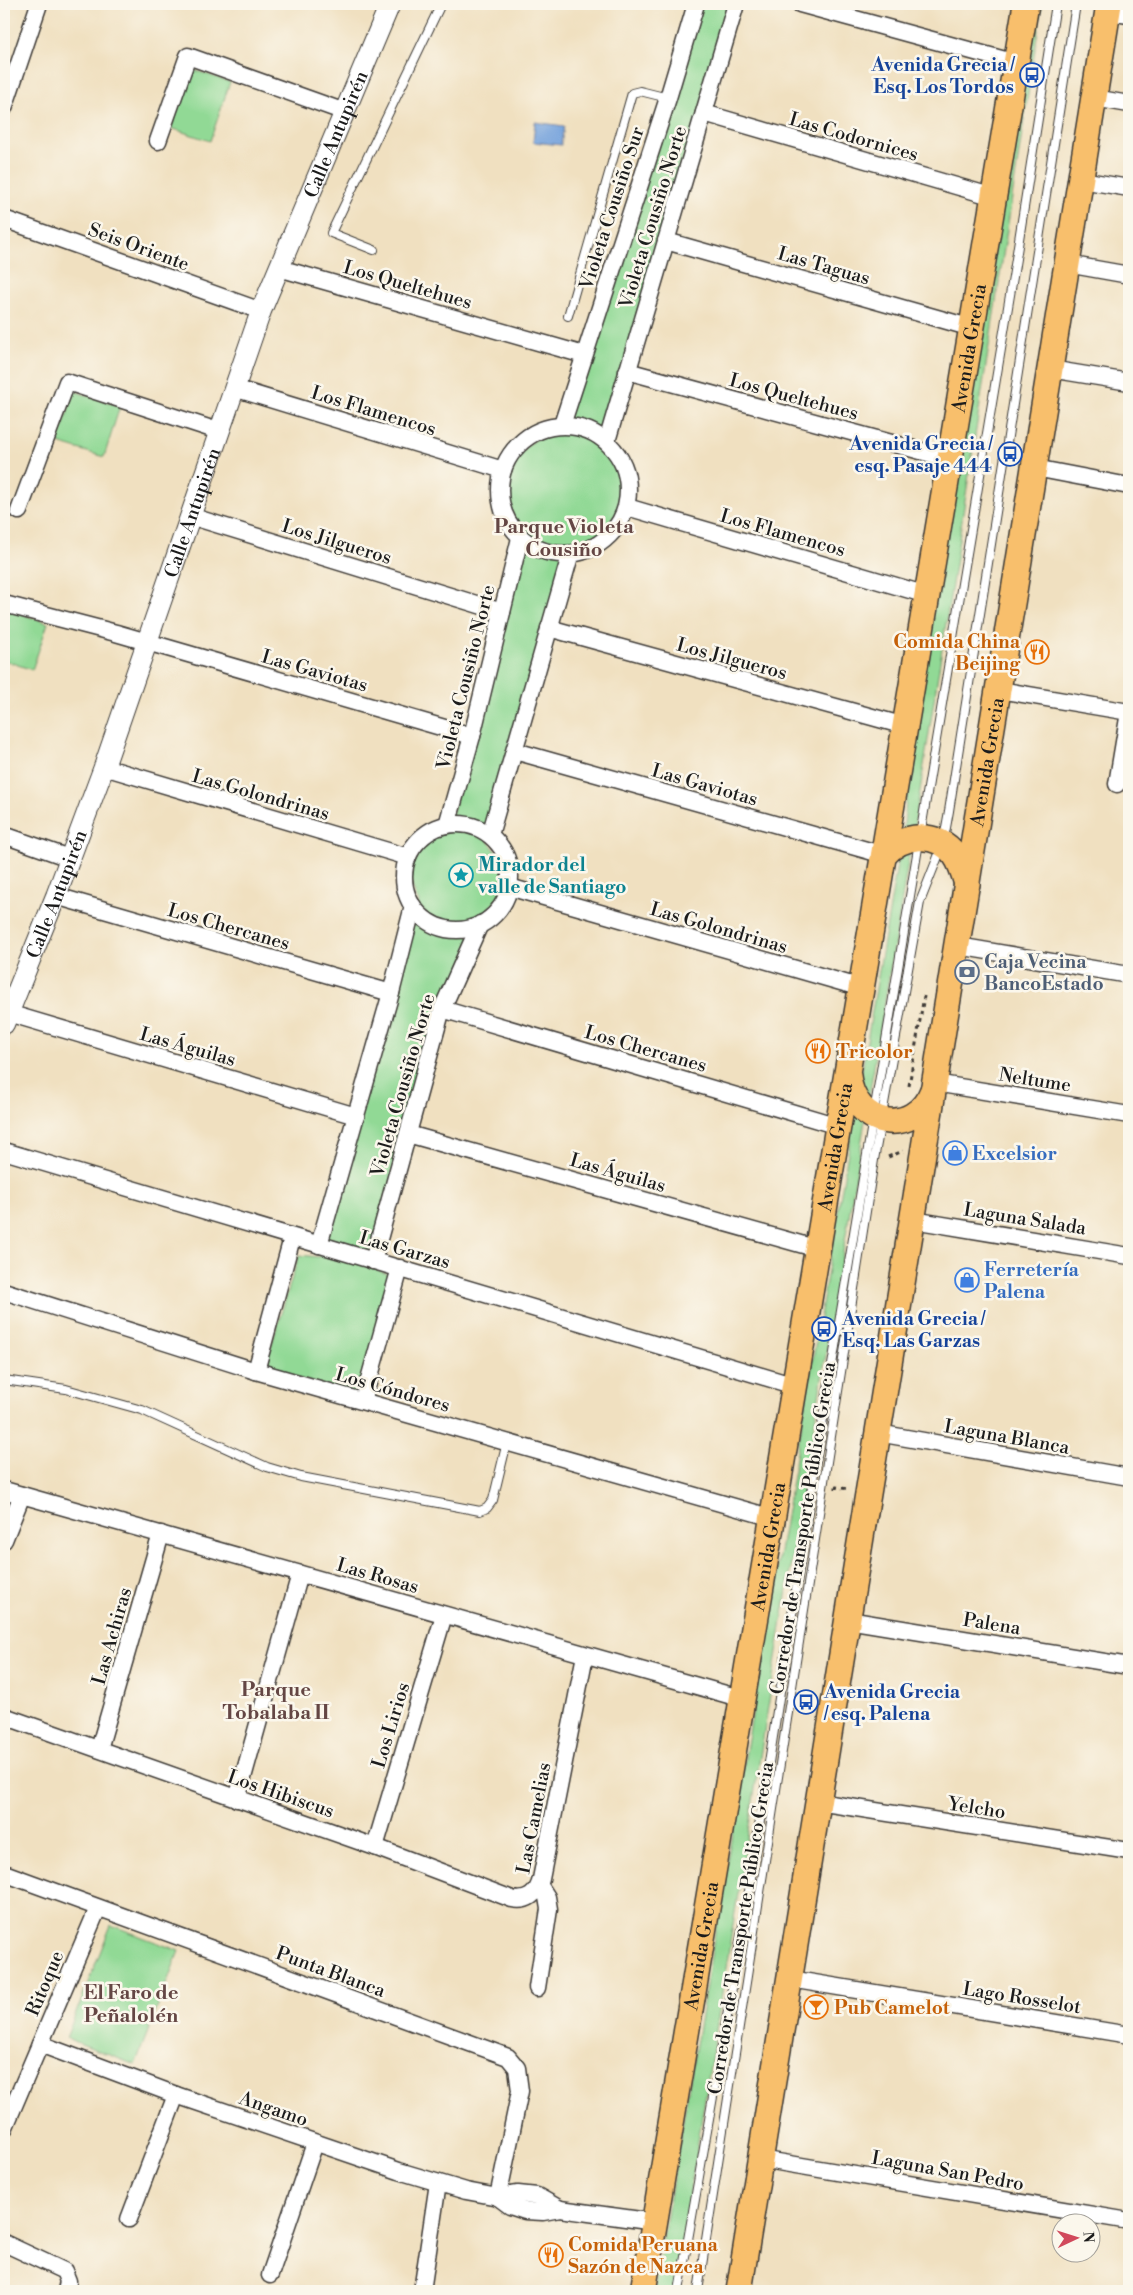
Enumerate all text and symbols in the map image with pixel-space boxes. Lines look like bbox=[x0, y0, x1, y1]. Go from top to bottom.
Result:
place label: Avenida Grecia / Esq. Los Tordos bbox=[870, 53, 1015, 99]
bus stop icon: Avenida Grecia / Esq. Los Tordos bbox=[1019, 62, 1045, 88]
street label: Calle Antupirén bbox=[299, 67, 374, 202]
street label: Las Codornices bbox=[786, 107, 921, 167]
street label: Violeta Cousiño Norte bbox=[613, 123, 692, 313]
street label: Violeta Cousiño Sur bbox=[574, 124, 650, 294]
street label: Seis Oriente bbox=[85, 218, 192, 276]
street label: Las Taguas bbox=[775, 241, 873, 291]
street label: Los Queltehues bbox=[341, 255, 475, 315]
street label: Avenida Grecia bbox=[947, 282, 992, 415]
street label: Los Queltehues bbox=[727, 368, 861, 426]
street label: Los Flamencos bbox=[308, 381, 439, 441]
place label: Avenida Grecia / esq. Pasaje 444 bbox=[848, 432, 993, 478]
bus stop icon: Avenida Grecia / esq. Pasaje 444 bbox=[997, 441, 1023, 467]
street label: Calle Antupirén bbox=[159, 445, 226, 581]
street label: Los Flamencos bbox=[717, 504, 848, 562]
street label: Los Jilgueros bbox=[279, 514, 394, 570]
district label: Parque Violeta Cousiño bbox=[494, 515, 634, 563]
street label: Violeta Cousiño Norte bbox=[431, 582, 501, 773]
place label: Comida China Beijing bbox=[893, 630, 1021, 676]
street label: Los Jilgueros bbox=[674, 633, 790, 685]
restaurant icon: Comida China Beijing bbox=[1024, 639, 1050, 665]
street label: Las Gaviotas bbox=[259, 644, 370, 698]
street label: Avenida Grecia bbox=[965, 696, 1010, 829]
street label: Las Gaviotas bbox=[649, 758, 760, 812]
street label: Las Golondrinas bbox=[189, 764, 332, 826]
street label: Calle Antupirén bbox=[21, 827, 92, 962]
place label: Mirador del valle de Santiago bbox=[477, 853, 626, 899]
place icon: Mirador del valle de Santiago bbox=[448, 862, 474, 888]
street label: Las Golondrinas bbox=[647, 897, 790, 959]
street label: Los Chercanes bbox=[165, 898, 293, 956]
place label: Caja Vecina BancoEstado bbox=[984, 950, 1104, 996]
bank icon: Caja Vecina BancoEstado bbox=[954, 959, 980, 985]
street label: Violeta Cousiño Norte bbox=[365, 991, 441, 1181]
street label: Los Chercanes bbox=[582, 1020, 710, 1078]
street label: Las Águilas bbox=[137, 1021, 239, 1072]
restaurant icon: Tricolor bbox=[805, 1038, 831, 1064]
place label: Tricolor bbox=[836, 1040, 913, 1064]
street label: Neltume bbox=[997, 1062, 1073, 1098]
street label: Avenida Grecia bbox=[813, 1081, 858, 1214]
shop icon: Excelsior bbox=[942, 1140, 968, 1166]
place label: Excelsior bbox=[972, 1142, 1057, 1166]
street label: Las Águilas bbox=[567, 1147, 669, 1198]
street label: Laguna Salada bbox=[962, 1197, 1088, 1241]
street label: Las Garzas bbox=[357, 1226, 453, 1274]
place label: Ferretería Palena bbox=[984, 1258, 1079, 1304]
shop icon: Ferretería Palena bbox=[954, 1267, 980, 1293]
place label: Avenida Grecia / Esq. Las Garzas bbox=[841, 1307, 986, 1353]
bus stop icon: Avenida Grecia / Esq. Las Garzas bbox=[811, 1316, 837, 1342]
street label: Corredor de Transporte Público Grecia bbox=[765, 1360, 841, 1696]
street label: Los Cóndores bbox=[333, 1362, 453, 1418]
street label: Laguna Blanca bbox=[942, 1414, 1072, 1460]
street label: Avenida Grecia bbox=[746, 1480, 791, 1614]
street label: Las Rosas bbox=[334, 1553, 422, 1599]
street label: Las Achiras bbox=[87, 1585, 137, 1688]
street label: Palena bbox=[961, 1608, 1023, 1640]
district label: Parque Tobalaba II bbox=[222, 1678, 330, 1726]
street label: Los Lirios bbox=[367, 1680, 415, 1771]
place label: Avenida Grecia / esq. Palena bbox=[823, 1680, 961, 1726]
bus stop icon: Avenida Grecia / esq. Palena bbox=[793, 1689, 819, 1715]
street label: Las Camelias bbox=[511, 1760, 557, 1876]
street label: Corredor de Transporte Público Grecia bbox=[703, 1760, 779, 2096]
street label: Los Hibiscus bbox=[224, 1765, 337, 1823]
street label: Yelcho bbox=[945, 1791, 1007, 1824]
street label: Avenida Grecia bbox=[679, 1879, 724, 2013]
street label: Punta Blanca bbox=[273, 1941, 389, 2003]
street label: Ritoque bbox=[20, 1947, 69, 2020]
street label: Lago Rosselot bbox=[961, 1977, 1083, 2019]
district label: El Faro de Peñalolén bbox=[83, 1981, 179, 2029]
bar icon: Pub Camelot bbox=[803, 1994, 829, 2020]
place label: Pub Camelot bbox=[834, 1996, 950, 2020]
street label: Angamo bbox=[235, 2086, 311, 2132]
street label: Laguna San Pedro bbox=[870, 2146, 1026, 2196]
north arrow bbox=[1050, 2212, 1100, 2262]
text: N bbox=[1079, 2231, 1097, 2243]
place label: Comida Peruana Sazón de Nazca bbox=[568, 2233, 718, 2279]
restaurant icon: Comida Peruana Sazón de Nazca bbox=[538, 2242, 564, 2268]

